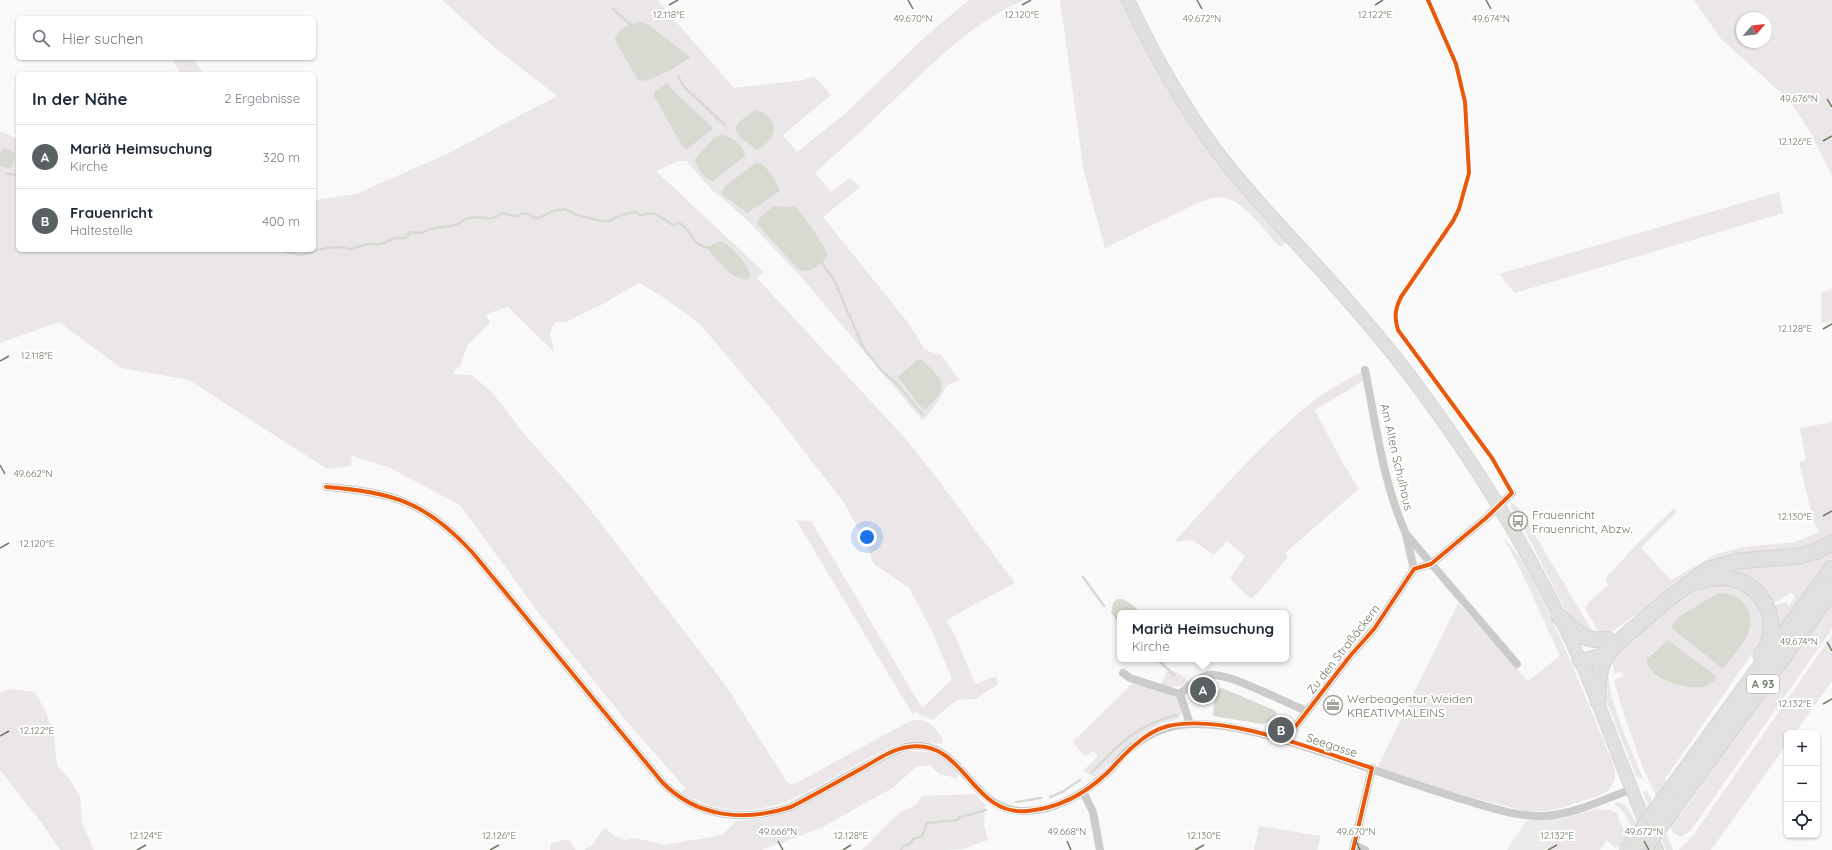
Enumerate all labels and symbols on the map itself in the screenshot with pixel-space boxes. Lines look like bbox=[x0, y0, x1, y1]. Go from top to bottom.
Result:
text: 12.118°E bbox=[653, 8, 686, 21]
text: 12.120°E bbox=[1005, 8, 1040, 21]
text: 12.122°E bbox=[1358, 8, 1393, 21]
text: 49.670°N bbox=[893, 12, 933, 25]
text: 49.672°N bbox=[1183, 12, 1221, 25]
text: 49.674°N bbox=[1472, 12, 1510, 25]
north arrow bbox=[1736, 12, 1772, 48]
text: 49.676°N bbox=[1780, 92, 1818, 105]
text: 12.126°E bbox=[1778, 135, 1812, 148]
text: 12.128°E bbox=[1778, 322, 1812, 335]
text: 12.118°E bbox=[21, 349, 54, 362]
street label: Am Alten Schulhaus bbox=[1377, 402, 1417, 512]
text: 49.662°N bbox=[14, 467, 52, 480]
place label: Frauenricht Frauenricht, Abzw. bbox=[1532, 507, 1633, 536]
bus stop icon: Frauenricht Frauenricht, Abzw. bbox=[1507, 510, 1529, 532]
text: 12.130°E bbox=[1778, 510, 1813, 523]
your location bbox=[857, 527, 877, 547]
text: 12.120°E bbox=[20, 537, 55, 550]
street label: Zu den Straßäckern bbox=[1303, 601, 1383, 697]
text: 49.674°N bbox=[1780, 635, 1818, 648]
pin: A bbox=[1190, 675, 1216, 705]
road number: A 93 bbox=[1747, 675, 1779, 693]
place label: Werbeagentur Weiden KREATIVMALEINS bbox=[1347, 691, 1473, 720]
office icon: Werbeagentur Weiden KREATIVMALEINS bbox=[1322, 694, 1344, 716]
text: 12.132°E bbox=[1778, 697, 1812, 710]
pin: B bbox=[1268, 715, 1294, 745]
text: 12.122°E bbox=[20, 724, 55, 737]
street label: Seegasse bbox=[1304, 730, 1360, 760]
text: 49.666°N bbox=[759, 825, 797, 838]
text: 49.668°N bbox=[1048, 825, 1086, 838]
text: 49.670°N bbox=[1336, 825, 1376, 838]
text: 49.672°N bbox=[1625, 825, 1663, 838]
text: 12.124°E bbox=[129, 829, 163, 842]
text: 12.126°E bbox=[482, 829, 516, 842]
text: 12.128°E bbox=[834, 829, 868, 842]
text: 12.130°E bbox=[1187, 829, 1222, 842]
text: 12.132°E bbox=[1540, 829, 1574, 842]

